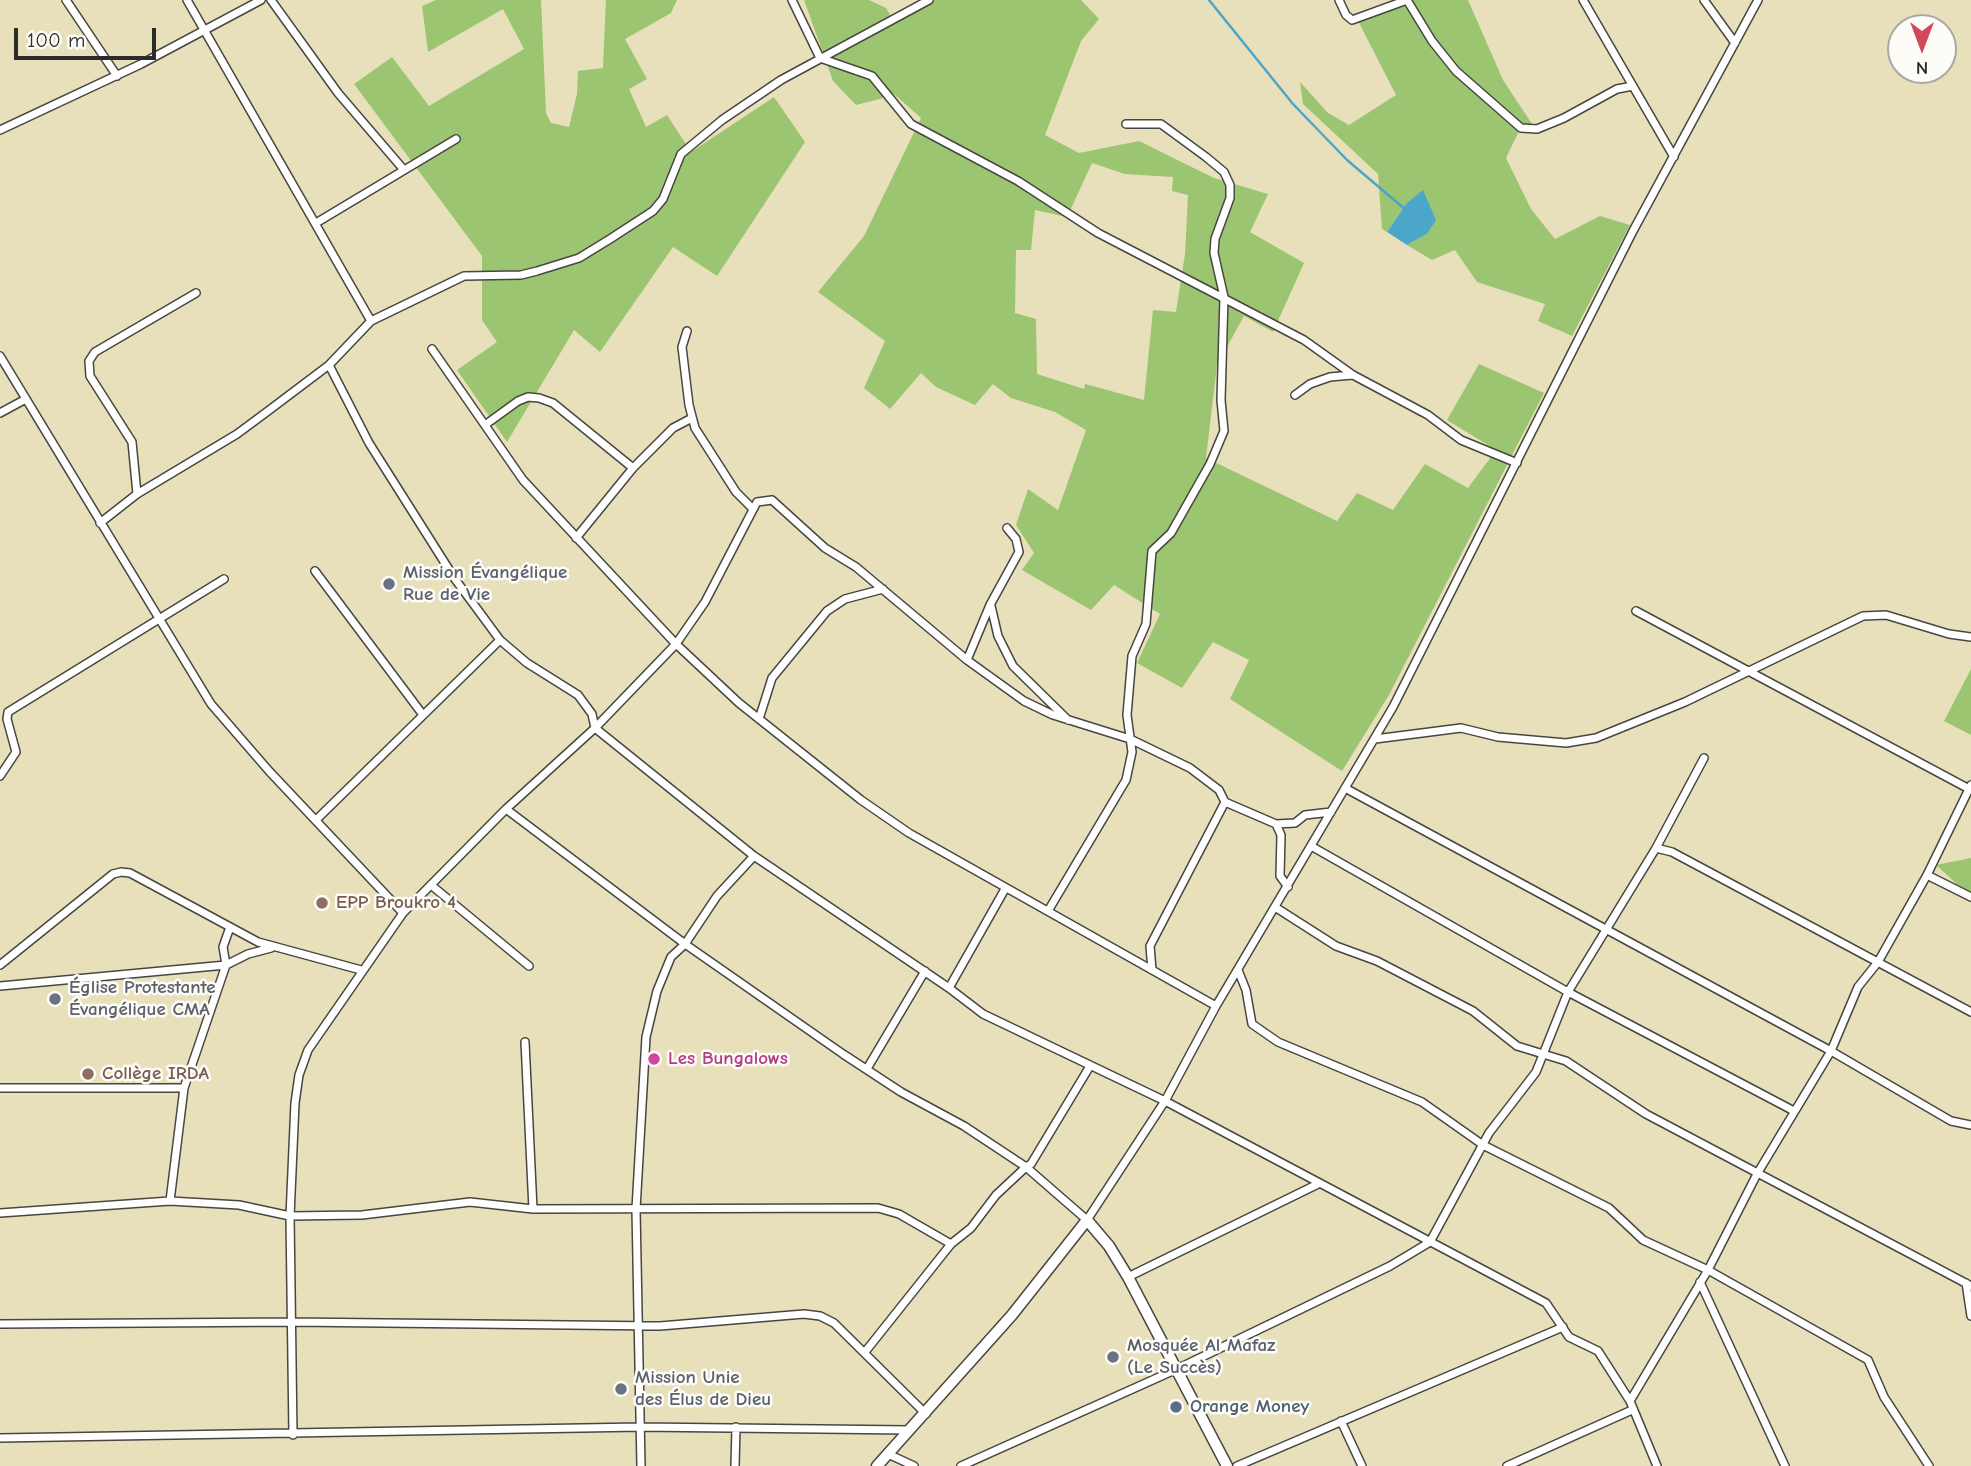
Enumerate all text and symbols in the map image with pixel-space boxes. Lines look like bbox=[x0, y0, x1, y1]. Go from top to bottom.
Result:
scale bar bbox=[18, 14, 159, 58]
north arrow bbox=[1887, 14, 1957, 84]
text: 100 m bbox=[27, 28, 85, 52]
text: N bbox=[1916, 57, 1928, 79]
place label: Mission Évangélique Rue de Vie bbox=[403, 562, 567, 606]
marker: Mission Évangélique Rue de Vie bbox=[381, 576, 397, 592]
place label: EPP Broukro 4 bbox=[336, 892, 456, 914]
marker: EPP Broukro 4 bbox=[314, 895, 330, 911]
place label: Église Protestante Évangélique CMA bbox=[69, 977, 216, 1021]
marker: Église Protestante Évangélique CMA bbox=[47, 991, 63, 1007]
place label: Les Bungalows bbox=[668, 1048, 788, 1070]
marker: Les Bungalows bbox=[646, 1051, 662, 1067]
place label: Collège IRDA bbox=[102, 1063, 209, 1085]
marker: Collège IRDA bbox=[80, 1066, 96, 1082]
place label: Mosquée Al Mafaz (Le Succès) bbox=[1127, 1335, 1275, 1379]
marker: Mosquée Al Mafaz (Le Succès) bbox=[1105, 1349, 1121, 1365]
place label: Mission Unie des Élus de Dieu bbox=[635, 1367, 771, 1411]
marker: Mission Unie des Élus de Dieu bbox=[613, 1381, 629, 1397]
place label: Orange Money bbox=[1190, 1396, 1309, 1418]
marker: Orange Money bbox=[1168, 1399, 1184, 1415]

